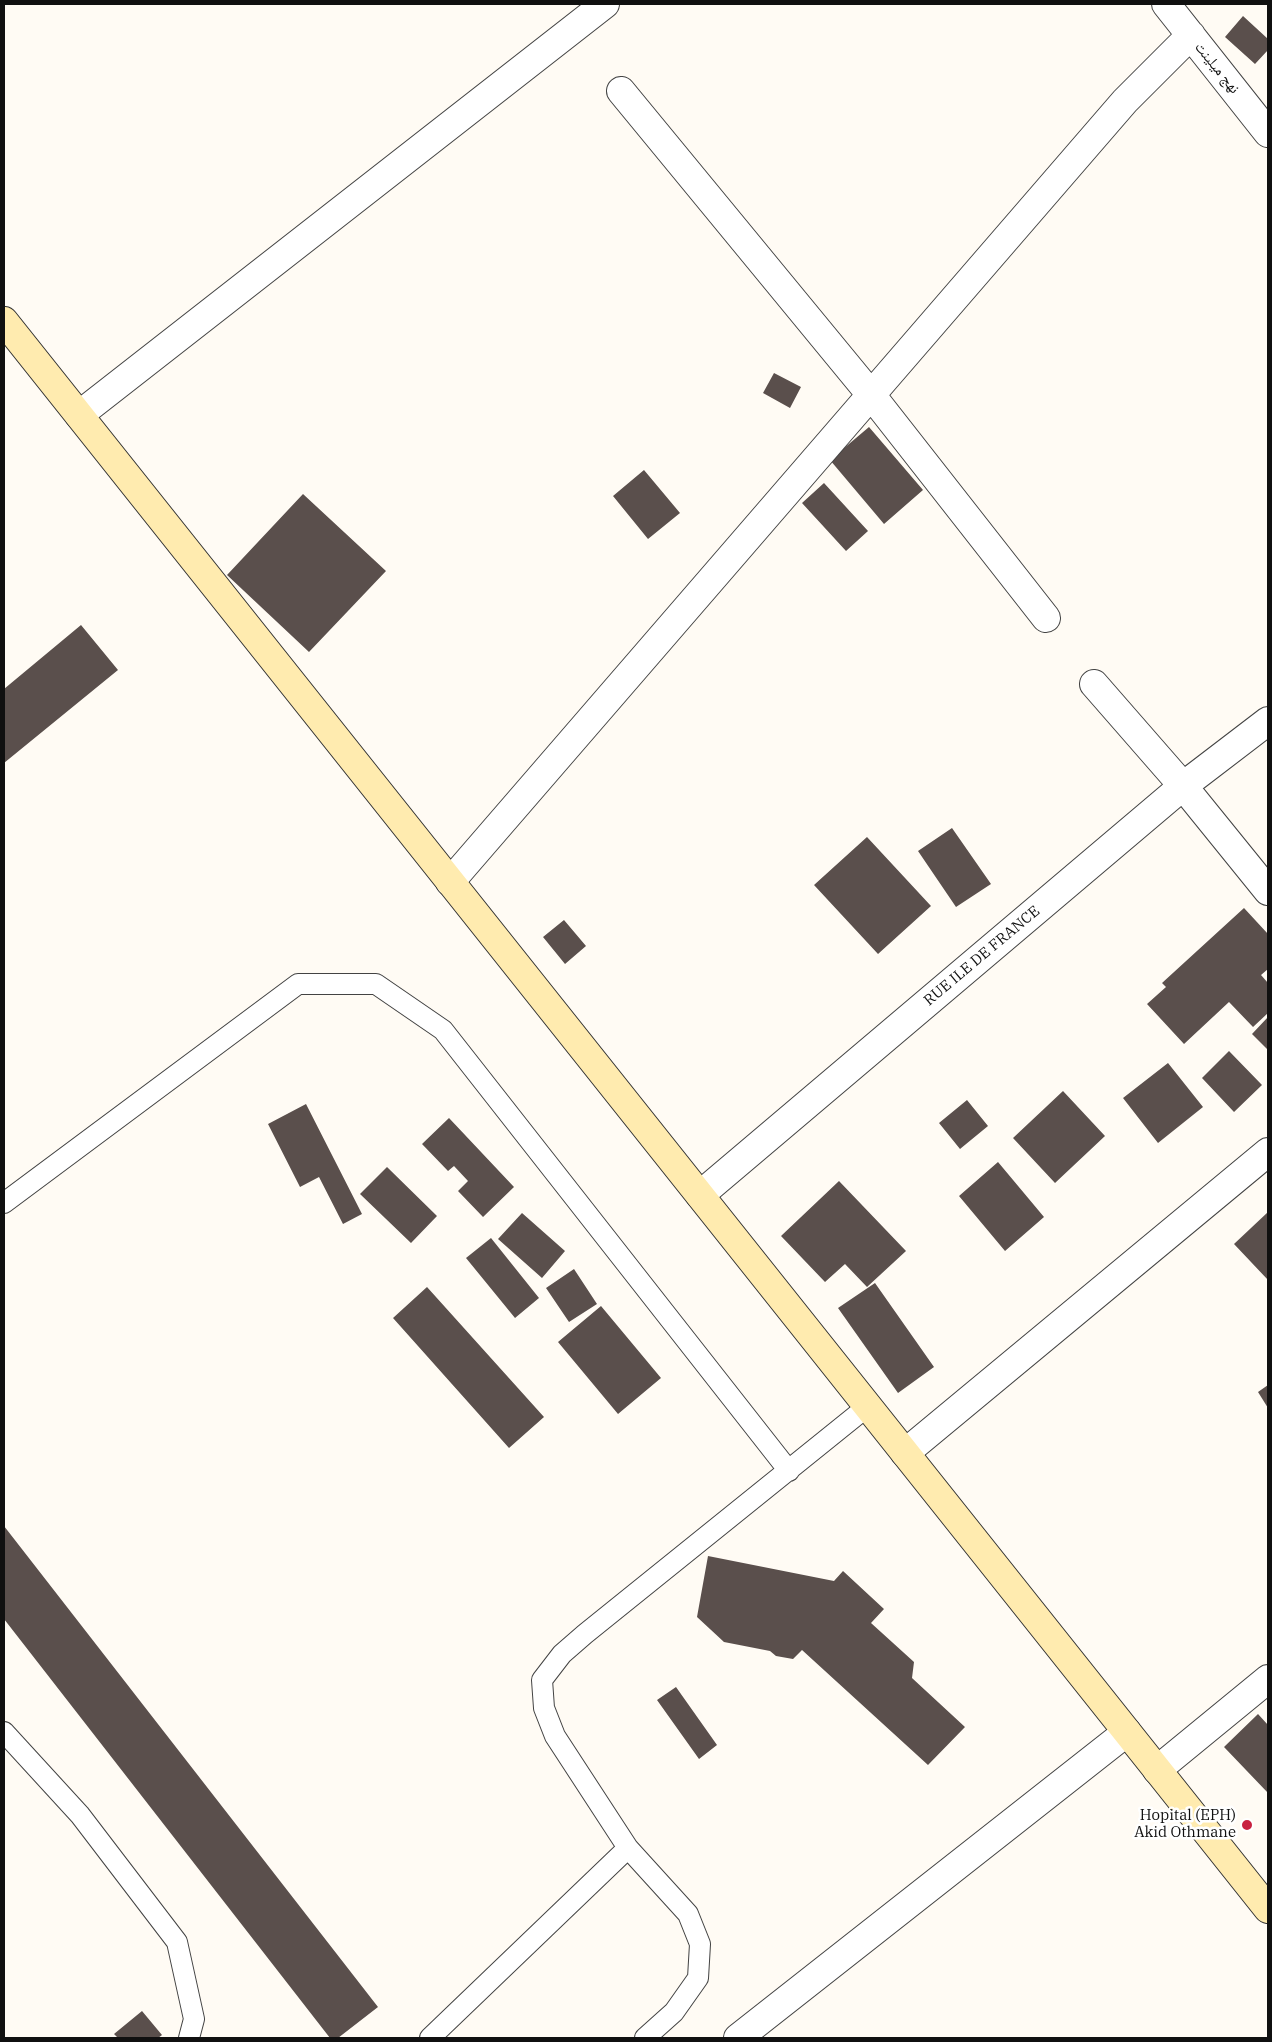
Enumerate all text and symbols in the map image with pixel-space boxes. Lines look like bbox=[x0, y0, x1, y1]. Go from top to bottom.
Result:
street label: نهج ميلينت bbox=[1191, 39, 1243, 97]
street label: RUE ILE DE FRANCE bbox=[920, 902, 1044, 1010]
place label: Hopital (EPH) Akid Othmane bbox=[1134, 1807, 1236, 1842]
marker: Hopital (EPH) Akid Othmane bbox=[1240, 1818, 1254, 1832]

